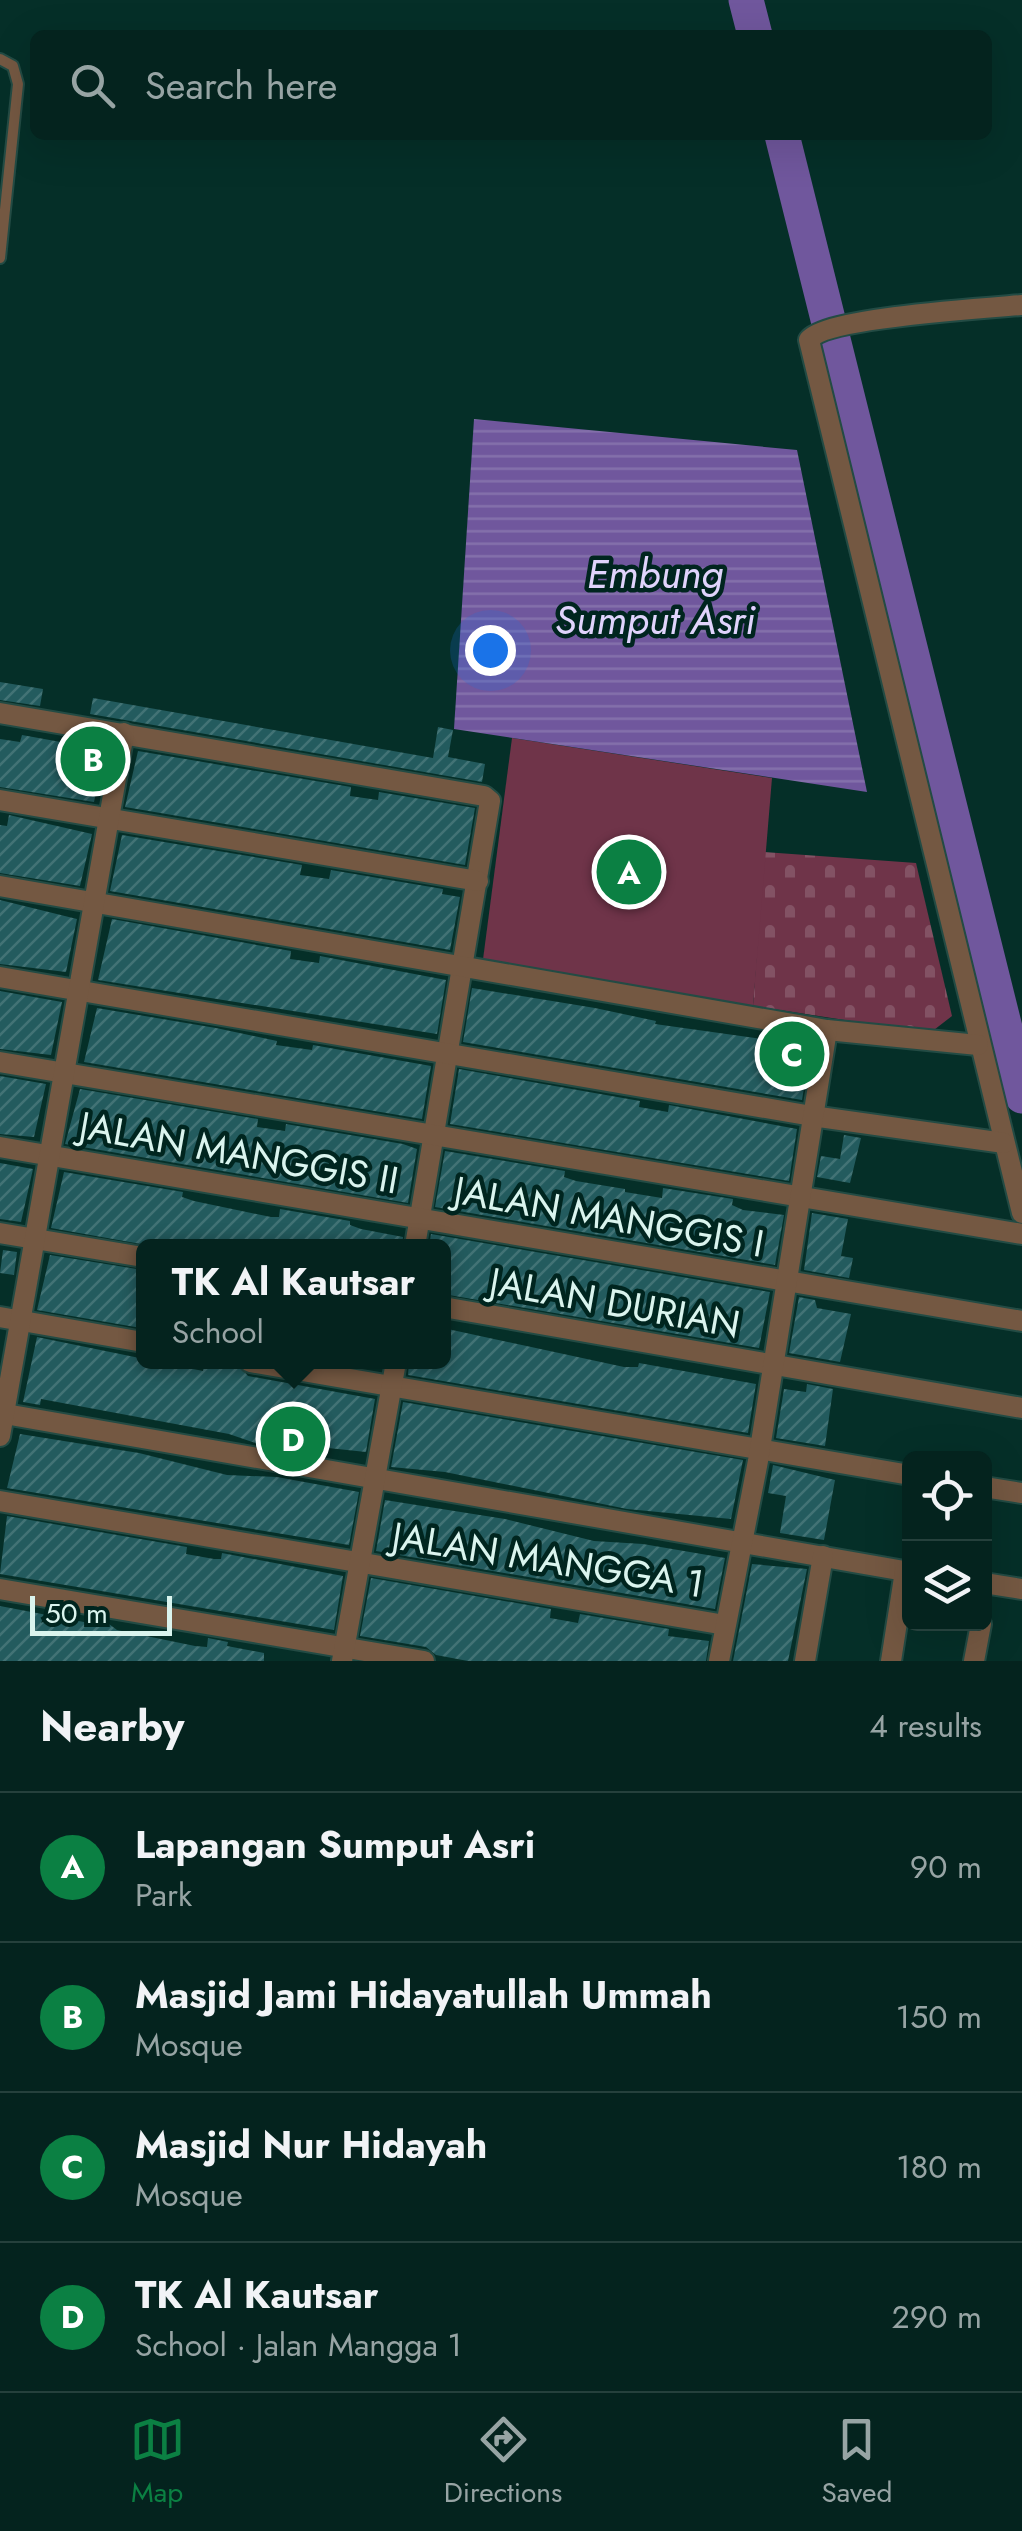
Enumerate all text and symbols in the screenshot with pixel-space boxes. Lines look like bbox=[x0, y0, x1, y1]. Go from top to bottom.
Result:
search box bbox=[30, 30, 992, 140]
icon: search bbox=[65, 58, 120, 113]
text: Search here bbox=[145, 58, 337, 113]
water label: Embung Sumput Asri bbox=[555, 545, 756, 649]
your location bbox=[465, 625, 516, 676]
pin: B bbox=[61, 722, 126, 796]
pin: A bbox=[596, 834, 662, 910]
pin: C bbox=[760, 1016, 824, 1092]
street label: JALAN MANGGIS II bbox=[70, 1097, 403, 1208]
street label: JALAN MANGGIS I bbox=[445, 1161, 768, 1271]
popup bbox=[136, 1239, 451, 1369]
street label: JALAN DURIAN bbox=[481, 1253, 745, 1352]
text: TK Al Kautsar bbox=[172, 1254, 415, 1309]
text: School bbox=[172, 1309, 264, 1355]
pin: D bbox=[260, 1402, 326, 1476]
map controls bbox=[902, 1451, 992, 1631]
button: locate bbox=[902, 1451, 992, 1541]
street label: JALAN MANGGA 1 bbox=[383, 1507, 708, 1611]
button: layers bbox=[902, 1541, 992, 1631]
scale bar bbox=[30, 1591, 172, 1636]
text: 50 m bbox=[45, 1593, 108, 1634]
text: Nearby bbox=[40, 1696, 184, 1757]
text: 4 results bbox=[869, 1703, 982, 1749]
text: Lapangan Sumput Asri bbox=[135, 1817, 535, 1872]
text: A bbox=[61, 1844, 84, 1890]
text: 90 m bbox=[910, 1844, 982, 1890]
text: Park bbox=[135, 1872, 192, 1918]
text: Masjid Jami Hidayatullah Ummah bbox=[135, 1967, 712, 2022]
text: B bbox=[62, 1994, 83, 2040]
text: 150 m bbox=[896, 1994, 982, 2040]
text: Mosque bbox=[135, 2022, 243, 2068]
text: Masjid Nur Hidayah bbox=[135, 2117, 487, 2172]
text: C bbox=[61, 2144, 84, 2190]
text: 180 m bbox=[896, 2144, 982, 2190]
text: Mosque bbox=[135, 2172, 243, 2218]
text: TK Al Kautsar bbox=[135, 2267, 378, 2322]
text: D bbox=[61, 2294, 84, 2340]
text: 290 m bbox=[892, 2294, 982, 2340]
text: School · Jalan Mangga 1 bbox=[135, 2322, 462, 2368]
tab: Map bbox=[130, 2412, 185, 2513]
tab: Directions bbox=[444, 2412, 562, 2513]
tab: Saved bbox=[821, 2412, 892, 2513]

